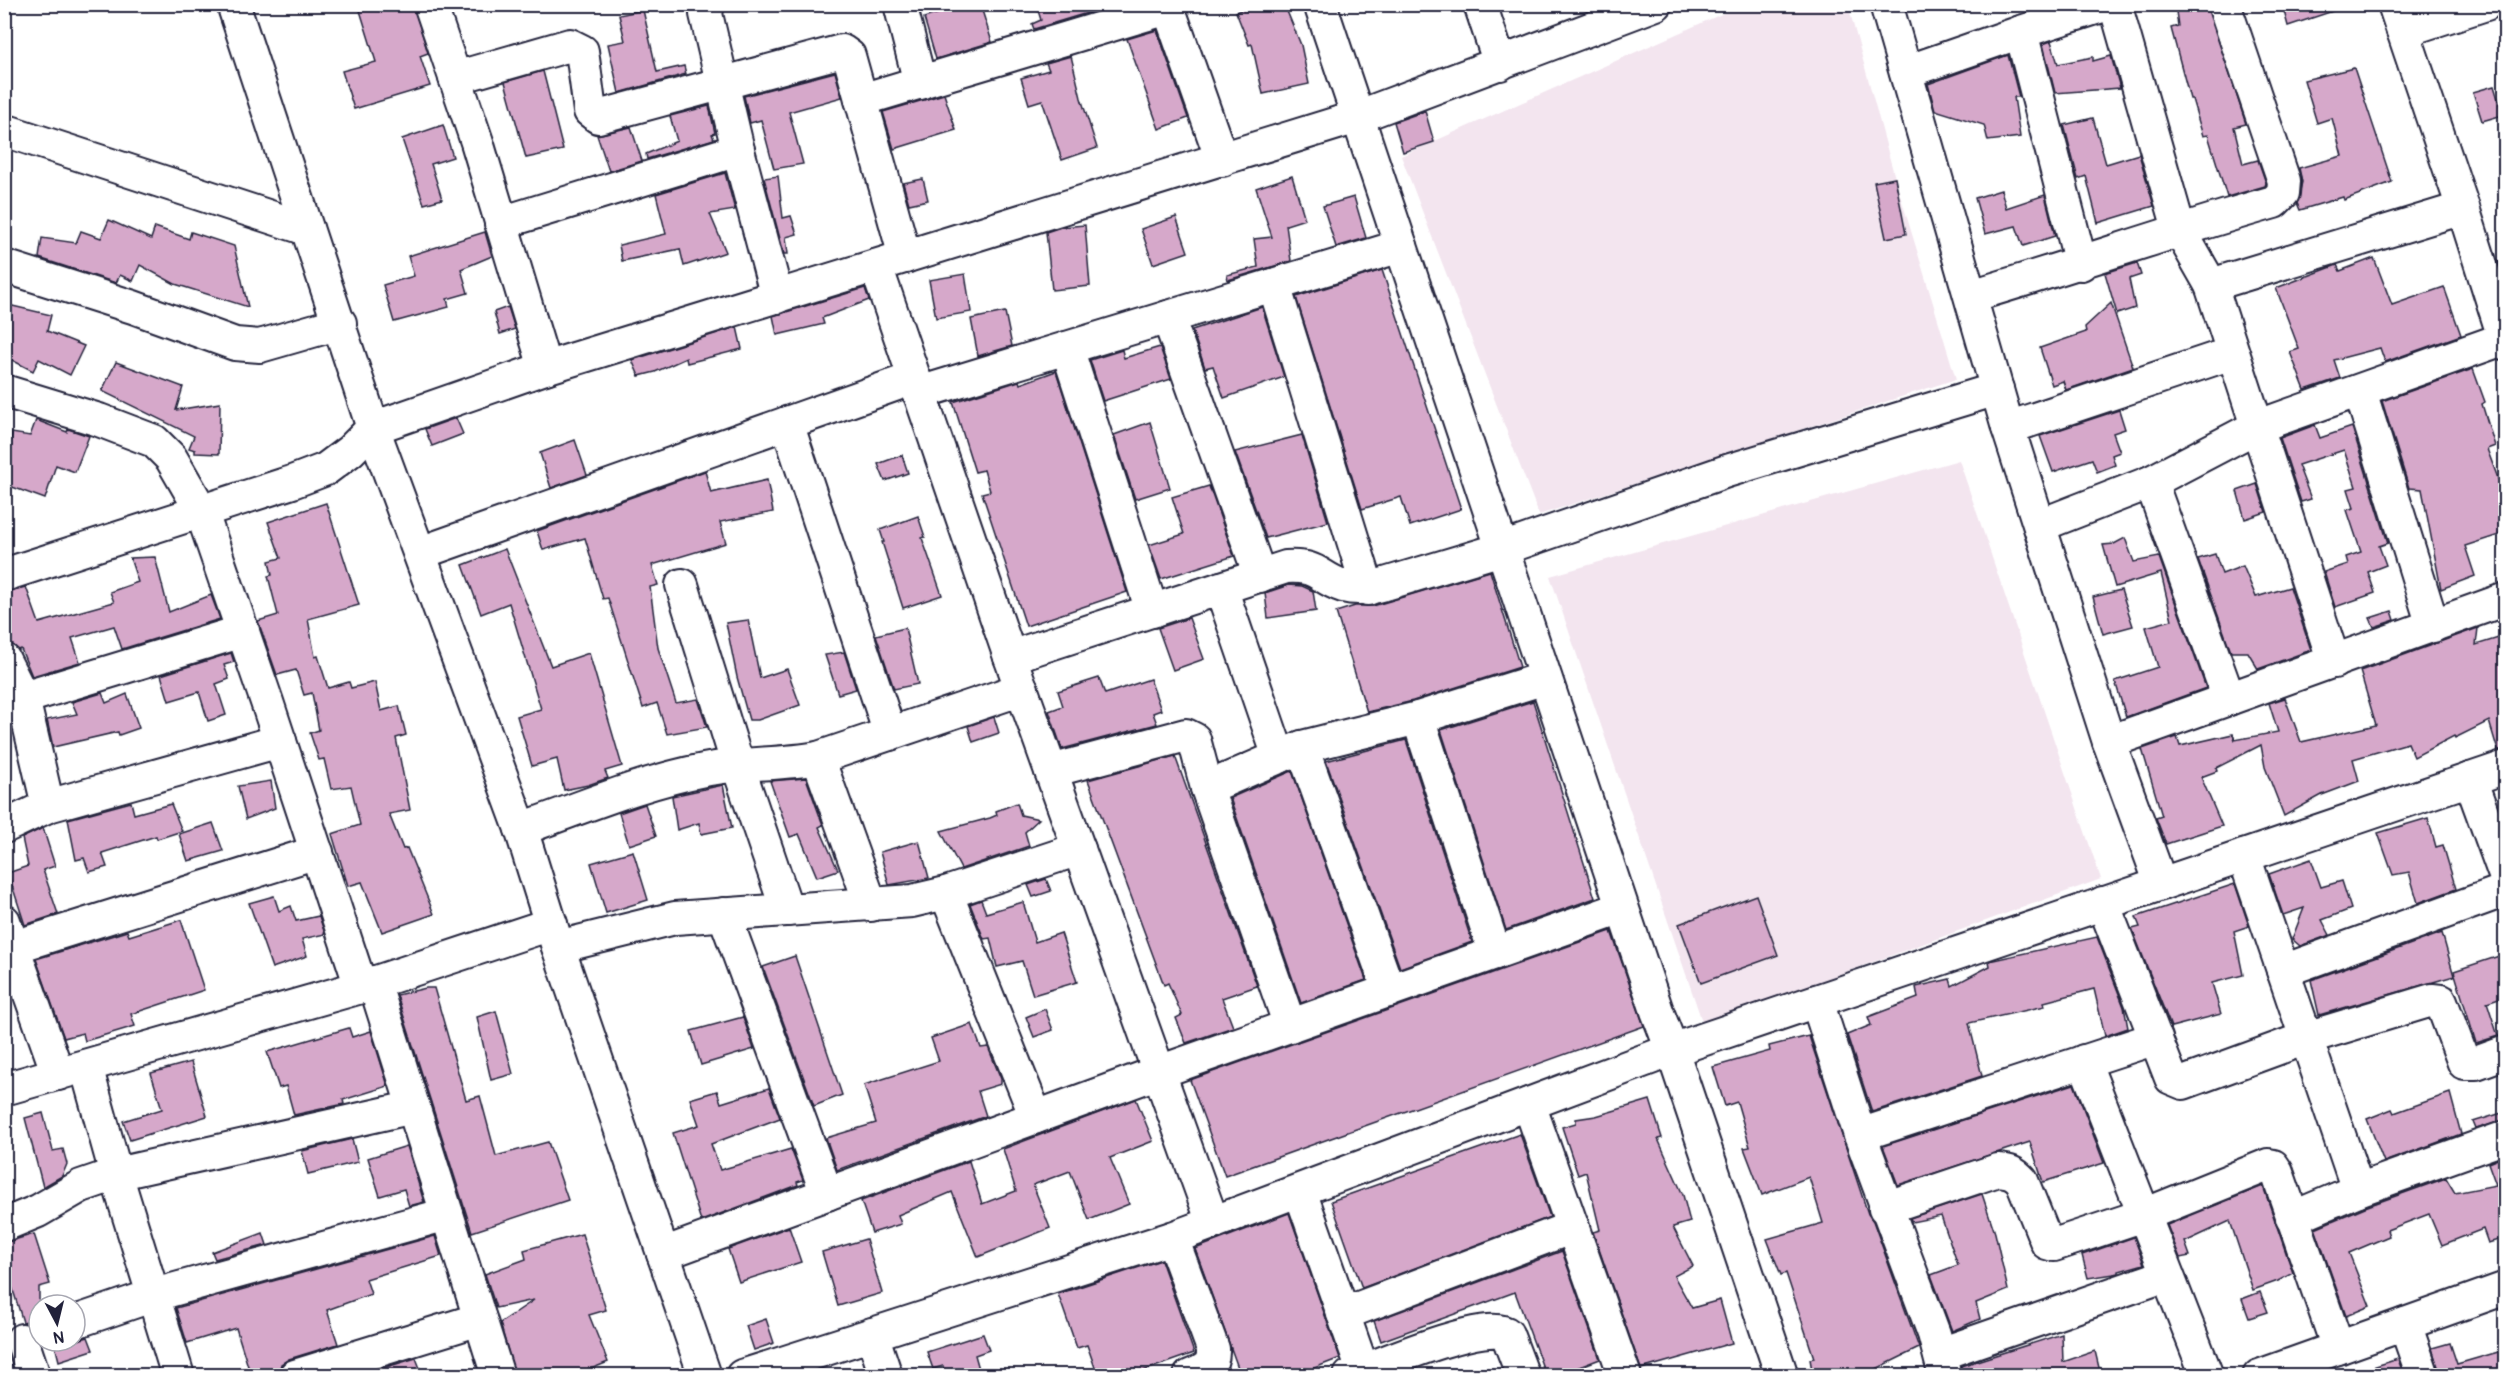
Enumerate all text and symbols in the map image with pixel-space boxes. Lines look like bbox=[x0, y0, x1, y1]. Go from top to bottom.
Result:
north arrow bbox=[27, 1293, 87, 1353]
text: N bbox=[52, 1326, 65, 1348]

